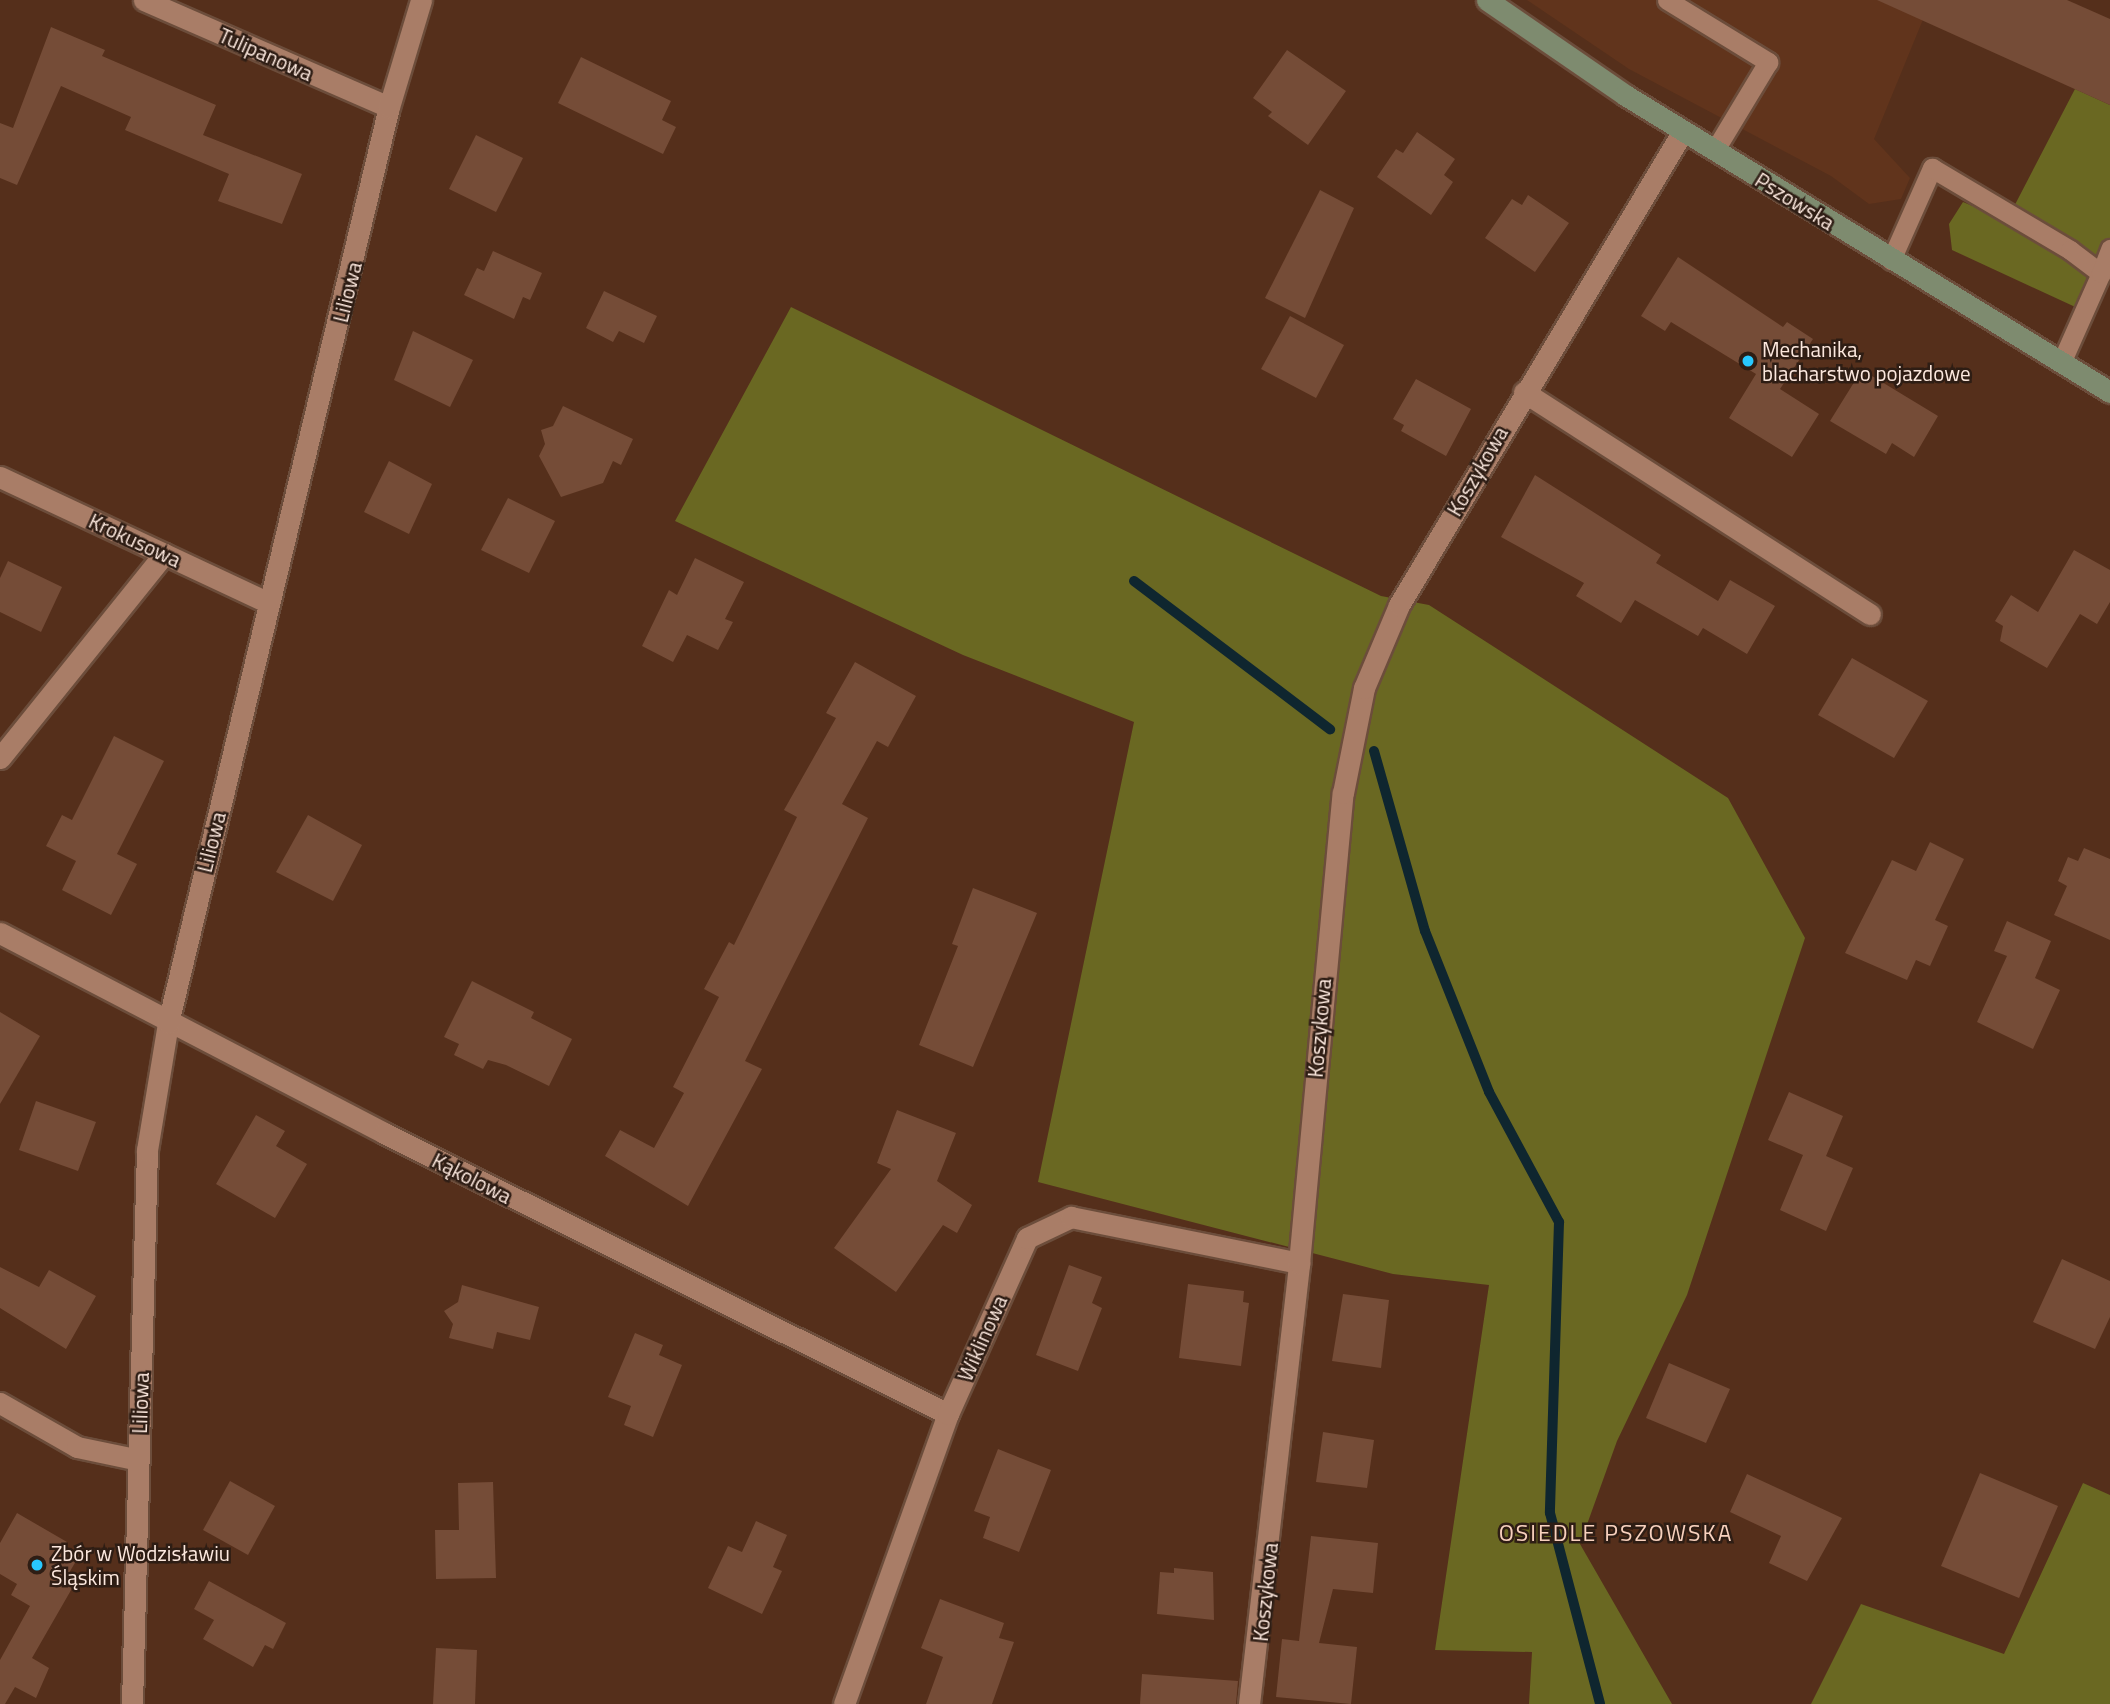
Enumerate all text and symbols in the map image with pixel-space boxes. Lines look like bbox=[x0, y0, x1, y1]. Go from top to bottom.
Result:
street label: Tulipanowa bbox=[215, 22, 317, 86]
street label: Pszowska bbox=[1751, 167, 1839, 235]
street label: Liliowa bbox=[327, 259, 367, 325]
place label: Mechanika, blacharstwo pojazdowe bbox=[1762, 336, 1971, 386]
marker: Mechanika, blacharstwo pojazdowe bbox=[1740, 353, 1756, 369]
street label: Koszykowa bbox=[1441, 422, 1513, 520]
street label: Krokusowa bbox=[85, 508, 185, 572]
street label: Liliowa bbox=[191, 809, 231, 875]
street label: Koszykowa bbox=[1302, 977, 1336, 1079]
street label: Kąkolowa bbox=[428, 1147, 516, 1209]
street label: Wiklinowa bbox=[952, 1291, 1012, 1385]
street label: Liliowa bbox=[126, 1372, 154, 1434]
district label: OSIEDLE PSZOWSKA bbox=[1501, 1519, 1731, 1547]
place label: Zbór w Wodzisławiu Śląskim bbox=[51, 1540, 230, 1590]
street label: Koszykowa bbox=[1247, 1541, 1283, 1643]
marker: Zbór w Wodzisławiu Śląskim bbox=[29, 1557, 45, 1573]

